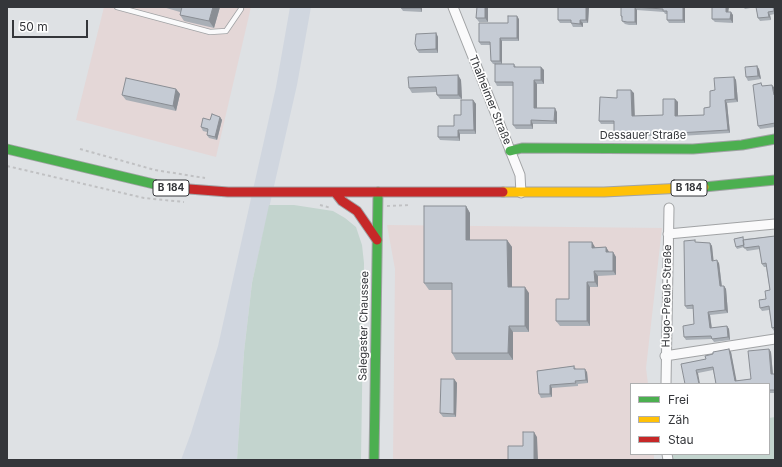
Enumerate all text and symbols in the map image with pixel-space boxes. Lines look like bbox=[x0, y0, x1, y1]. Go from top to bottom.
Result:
scale bar bbox=[14, 12, 90, 38]
text: 50 m bbox=[19, 19, 48, 34]
street label: Thalheimer Straße bbox=[466, 53, 514, 147]
street label: Dessauer Straße bbox=[600, 129, 686, 143]
road number: B 184 bbox=[153, 180, 189, 196]
road number: B 184 bbox=[671, 180, 707, 196]
street label: Hugo-Preuß-Straße bbox=[660, 244, 674, 348]
street label: Salegaster Chaussee bbox=[356, 271, 372, 381]
legend bbox=[630, 383, 770, 455]
text: Frei bbox=[668, 392, 689, 407]
text: Zäh bbox=[668, 412, 689, 427]
text: Stau bbox=[668, 432, 694, 447]

